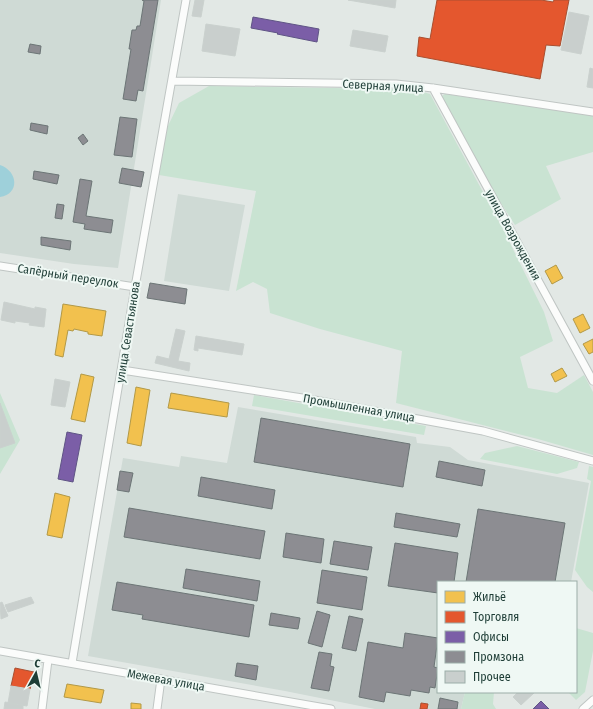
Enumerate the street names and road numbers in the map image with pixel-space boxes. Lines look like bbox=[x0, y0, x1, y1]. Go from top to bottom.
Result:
street label: Северная улица bbox=[342, 77, 424, 95]
street label: улица Возрождения bbox=[482, 187, 544, 283]
street label: Сапёрный переулок bbox=[17, 261, 120, 291]
street label: улица Севастьянова bbox=[113, 280, 143, 384]
street label: Промышленная улица bbox=[302, 391, 416, 425]
street label: Межевая улица bbox=[126, 666, 206, 694]

